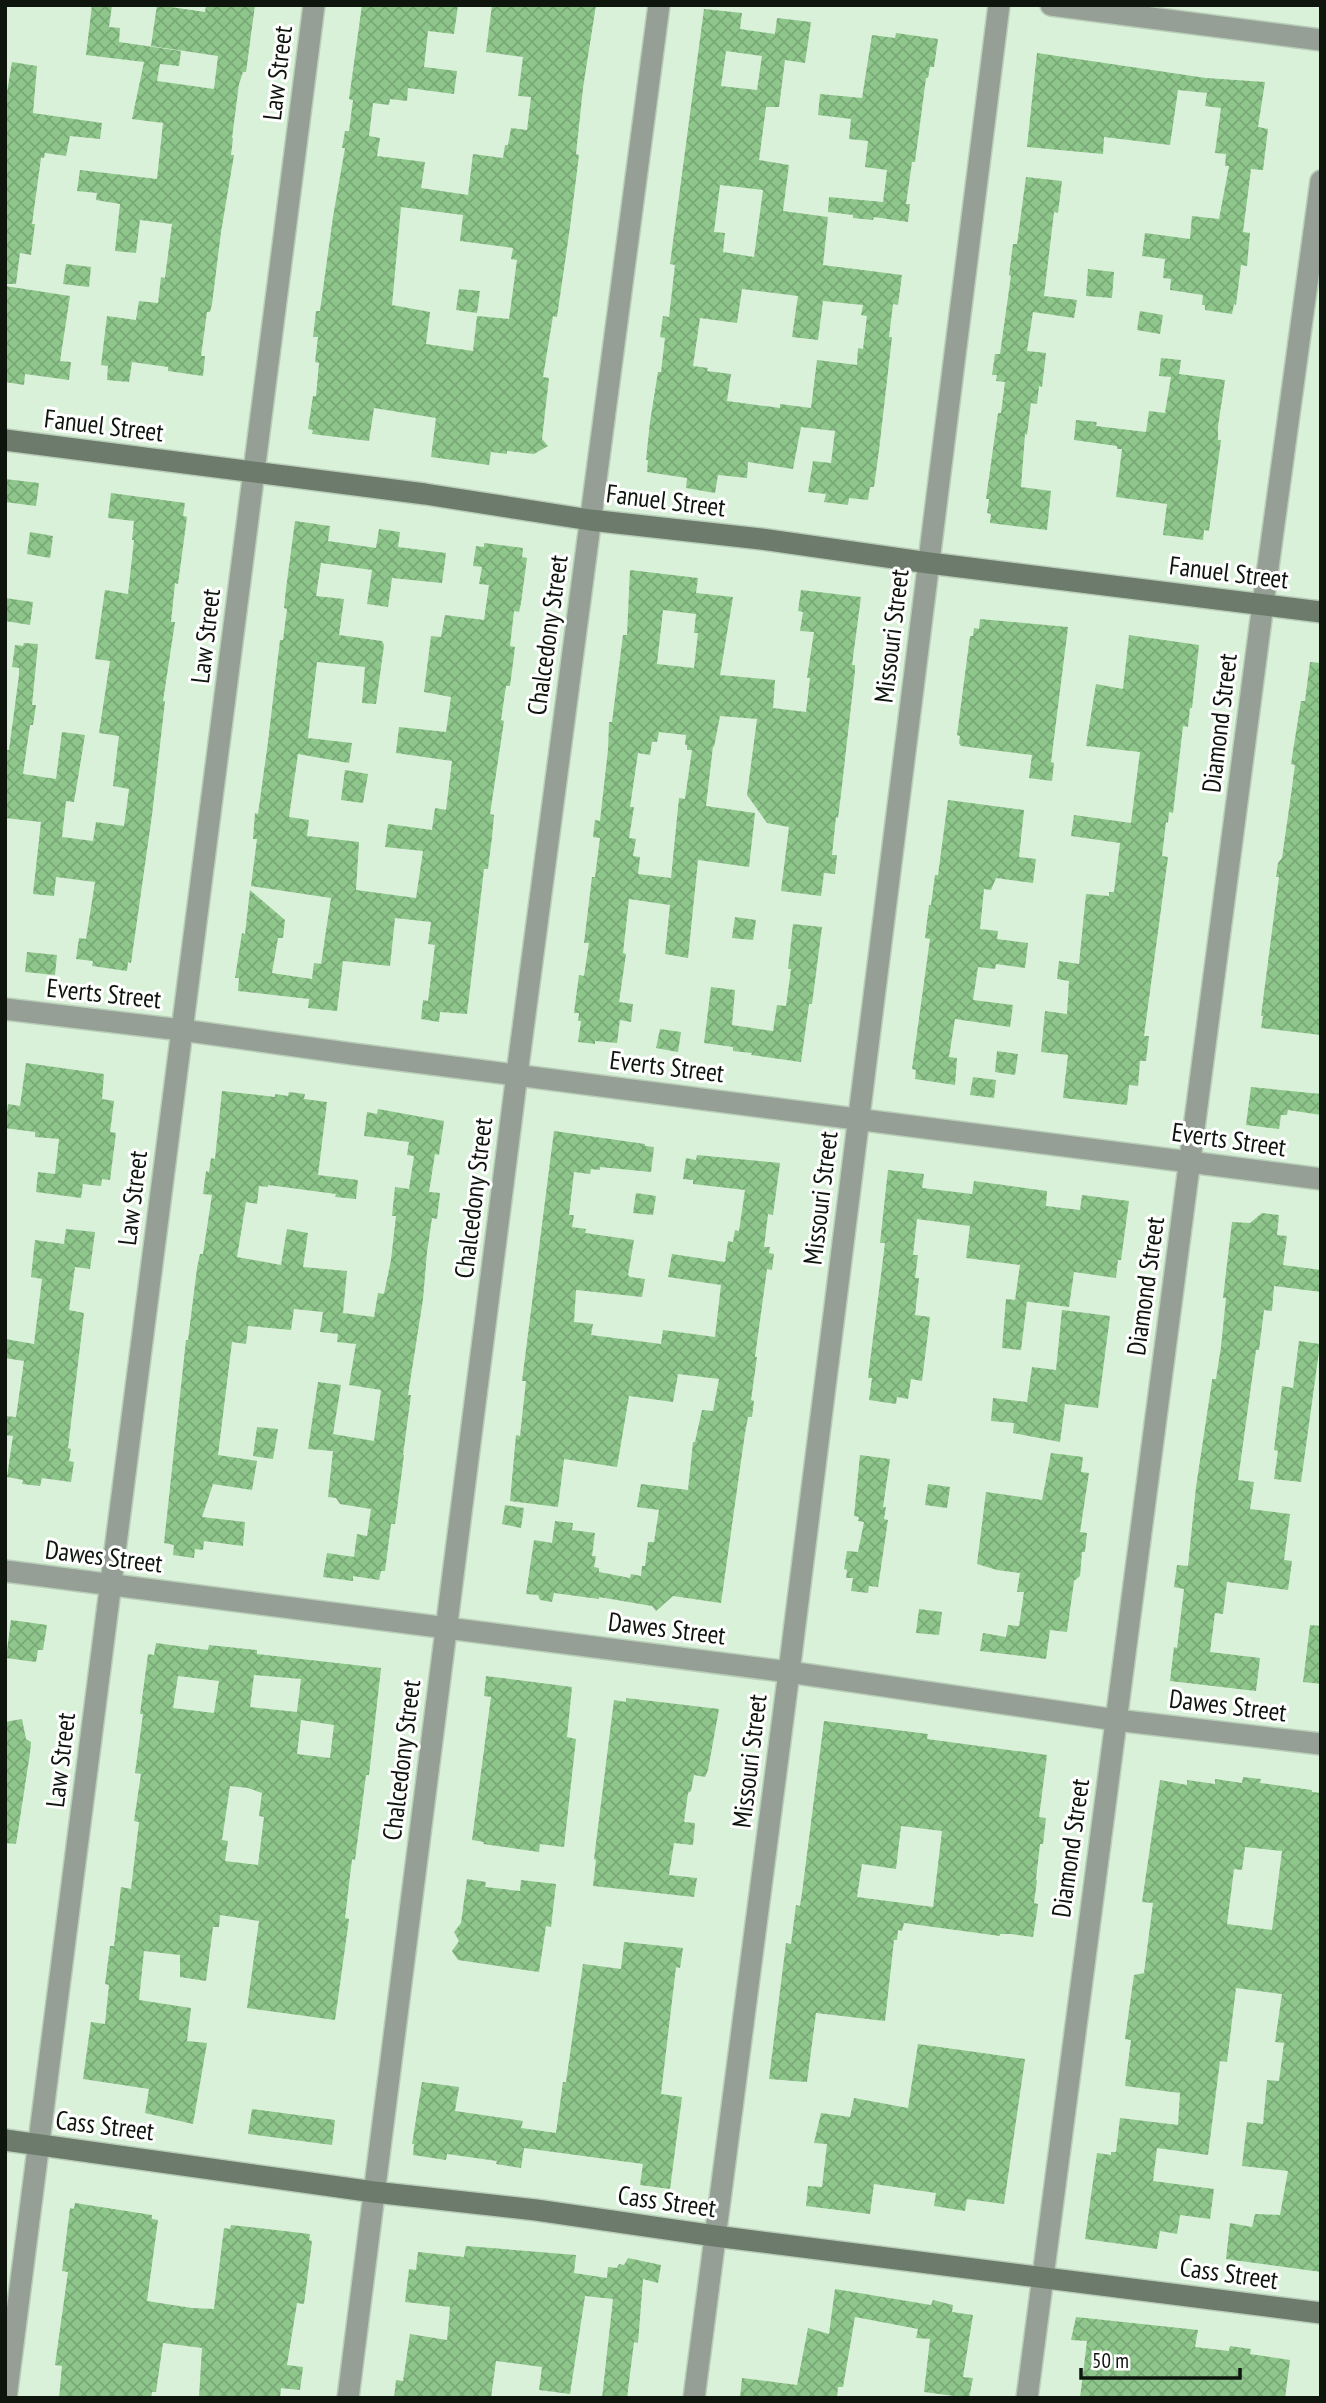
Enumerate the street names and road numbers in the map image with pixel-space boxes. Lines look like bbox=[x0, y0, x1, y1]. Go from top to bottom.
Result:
street label: Law Street bbox=[255, 24, 299, 122]
street label: Fanuel Street bbox=[42, 401, 166, 449]
street label: Fanuel Street bbox=[604, 476, 728, 524]
street label: Fanuel Street bbox=[1167, 548, 1291, 596]
street label: Chalcedony Street bbox=[519, 553, 575, 717]
street label: Missouri Street bbox=[866, 567, 916, 705]
street label: Law Street bbox=[183, 587, 227, 685]
street label: Diamond Street bbox=[1194, 652, 1244, 794]
street label: Everts Street bbox=[45, 971, 163, 1015]
street label: Everts Street bbox=[608, 1043, 726, 1089]
street label: Everts Street bbox=[1170, 1115, 1288, 1163]
street label: Chalcedony Street bbox=[447, 1116, 499, 1280]
street label: Missouri Street bbox=[795, 1129, 845, 1267]
street label: Law Street bbox=[110, 1149, 154, 1247]
street label: Diamond Street bbox=[1119, 1214, 1171, 1358]
street label: Dawes Street bbox=[43, 1532, 165, 1580]
street label: Dawes Street bbox=[606, 1604, 728, 1652]
street label: Chalcedony Street bbox=[375, 1678, 427, 1842]
street label: Dawes Street bbox=[1167, 1681, 1289, 1729]
street label: Missouri Street bbox=[724, 1692, 774, 1830]
street label: Law Street bbox=[38, 1711, 82, 1809]
street label: Diamond Street bbox=[1044, 1776, 1096, 1920]
street label: Cass Street bbox=[54, 2103, 156, 2147]
street label: Cass Street bbox=[616, 2178, 718, 2224]
street label: Cass Street bbox=[1178, 2250, 1280, 2296]

